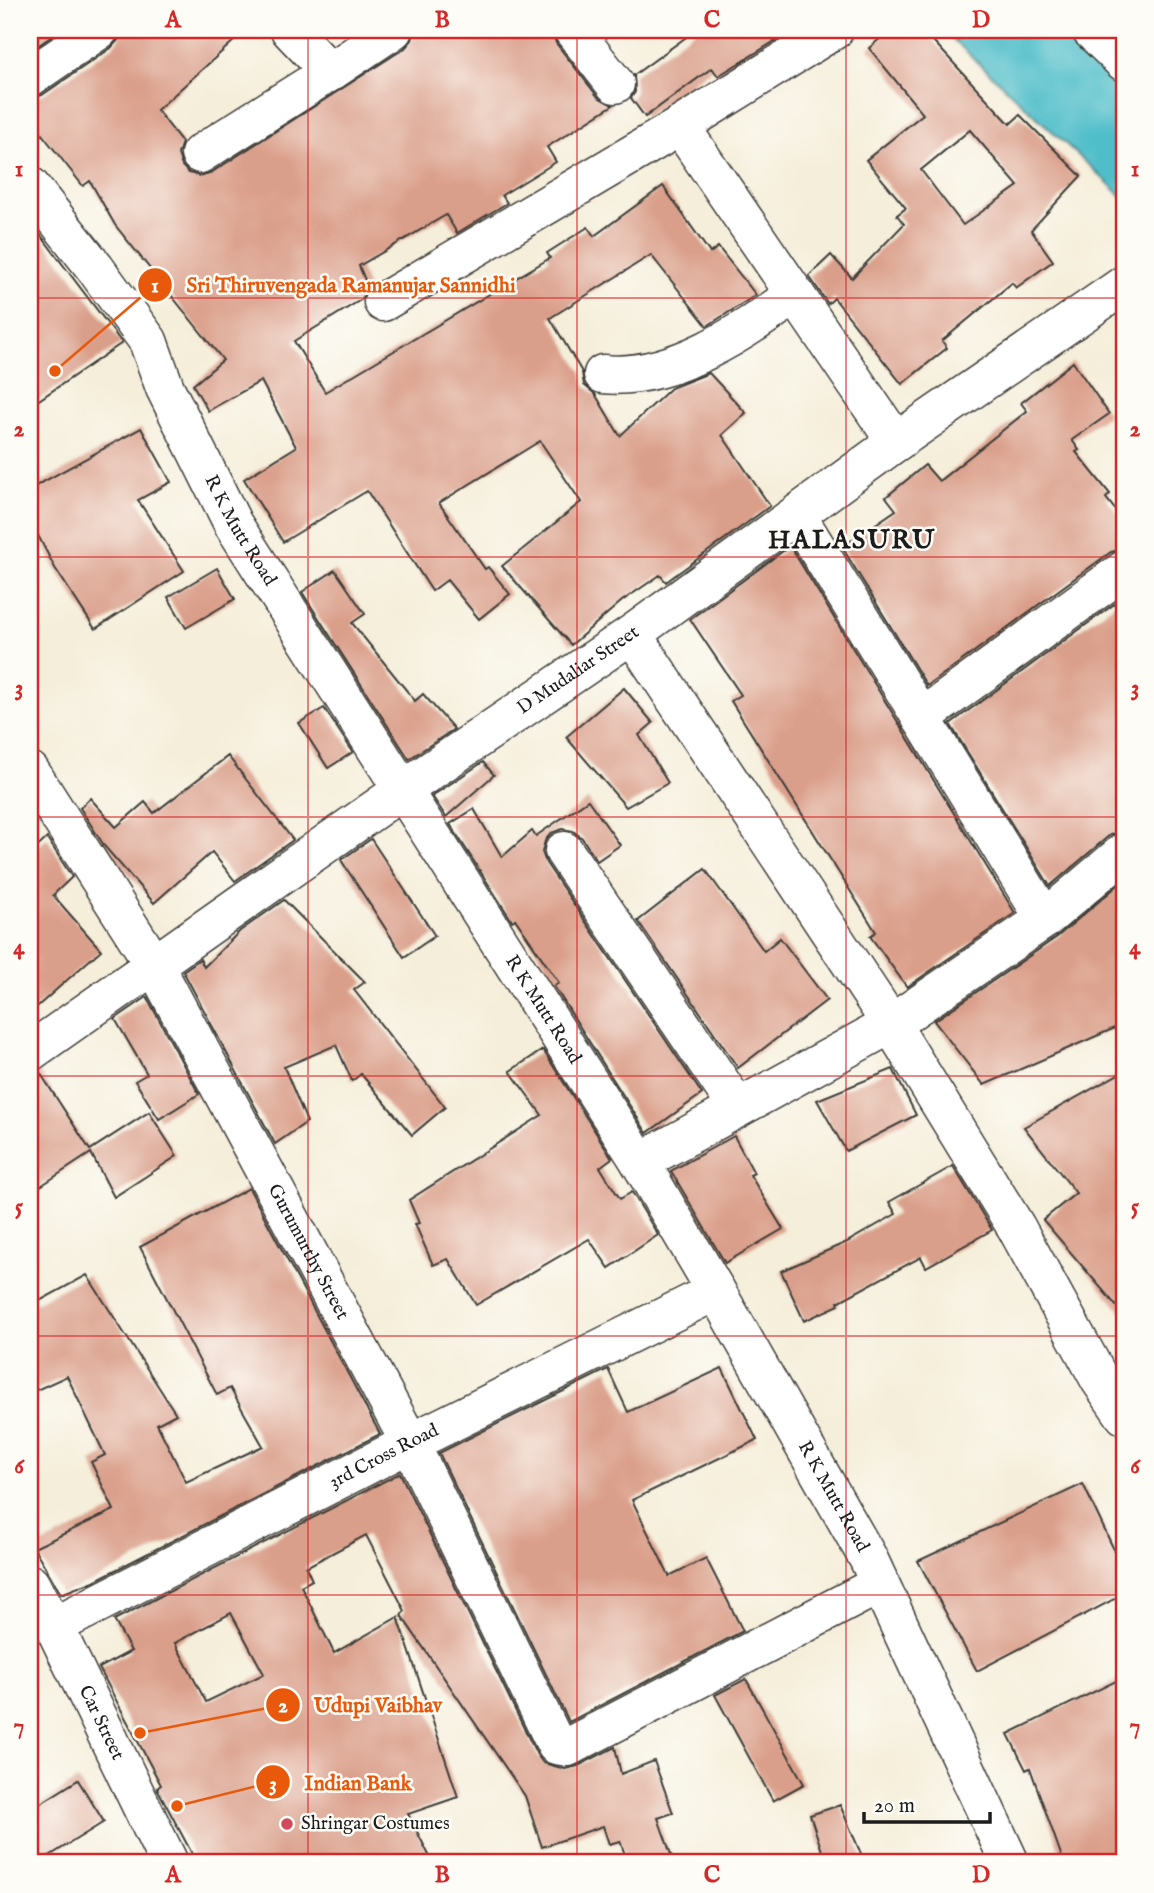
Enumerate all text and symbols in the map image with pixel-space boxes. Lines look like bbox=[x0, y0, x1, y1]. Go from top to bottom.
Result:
text: A bbox=[164, 6, 182, 35]
text: B bbox=[434, 6, 450, 35]
text: C bbox=[704, 6, 721, 35]
text: D bbox=[972, 6, 990, 35]
text: 1 bbox=[15, 155, 23, 184]
text: 1 bbox=[1131, 155, 1139, 184]
callout: Sri Thiruvengada Ramanujar Sannidhi bbox=[138, 264, 530, 306]
text: 1 bbox=[151, 273, 159, 300]
text: Sri Thiruvengada Ramanujar Sannidhi bbox=[186, 273, 516, 300]
text: 2 bbox=[14, 415, 25, 444]
text: 2 bbox=[1130, 415, 1141, 444]
street label: R K Mutt Road bbox=[199, 471, 282, 591]
district label: HALASURU bbox=[768, 524, 936, 557]
street label: D Mudaliar Street bbox=[513, 620, 644, 720]
text: 3 bbox=[15, 674, 23, 703]
text: 3 bbox=[1131, 674, 1139, 703]
text: 4 bbox=[13, 933, 25, 962]
text: 4 bbox=[1129, 933, 1141, 962]
street label: R K Mutt Road bbox=[499, 951, 587, 1069]
street label: Gurumurthy Street bbox=[262, 1180, 354, 1324]
text: 5 bbox=[15, 1193, 24, 1222]
text: 5 bbox=[1131, 1193, 1140, 1222]
street label: 3rd Cross Road bbox=[325, 1418, 443, 1494]
street label: R K Mutt Road bbox=[792, 1437, 875, 1557]
text: 6 bbox=[14, 1452, 25, 1481]
text: 6 bbox=[1130, 1452, 1141, 1481]
street label: Car Street bbox=[73, 1682, 129, 1765]
callout: Udupi Vaibhav bbox=[265, 1684, 457, 1726]
text: 2 bbox=[278, 1693, 288, 1720]
text: Udupi Vaibhav bbox=[313, 1693, 443, 1720]
text: 7 bbox=[14, 1712, 24, 1741]
text: 7 bbox=[1130, 1712, 1140, 1741]
callout: Indian Bank bbox=[255, 1761, 426, 1803]
text: 3 bbox=[269, 1771, 277, 1798]
text: Indian Bank bbox=[304, 1771, 412, 1798]
scale bar bbox=[864, 1781, 990, 1825]
text: 20 m bbox=[874, 1793, 915, 1820]
place label: Shringar Costumes bbox=[301, 1812, 450, 1836]
marker: Shringar Costumes bbox=[279, 1816, 295, 1832]
text: A bbox=[164, 1861, 182, 1890]
text: B bbox=[434, 1861, 450, 1890]
text: C bbox=[704, 1861, 721, 1890]
text: D bbox=[972, 1861, 990, 1890]

